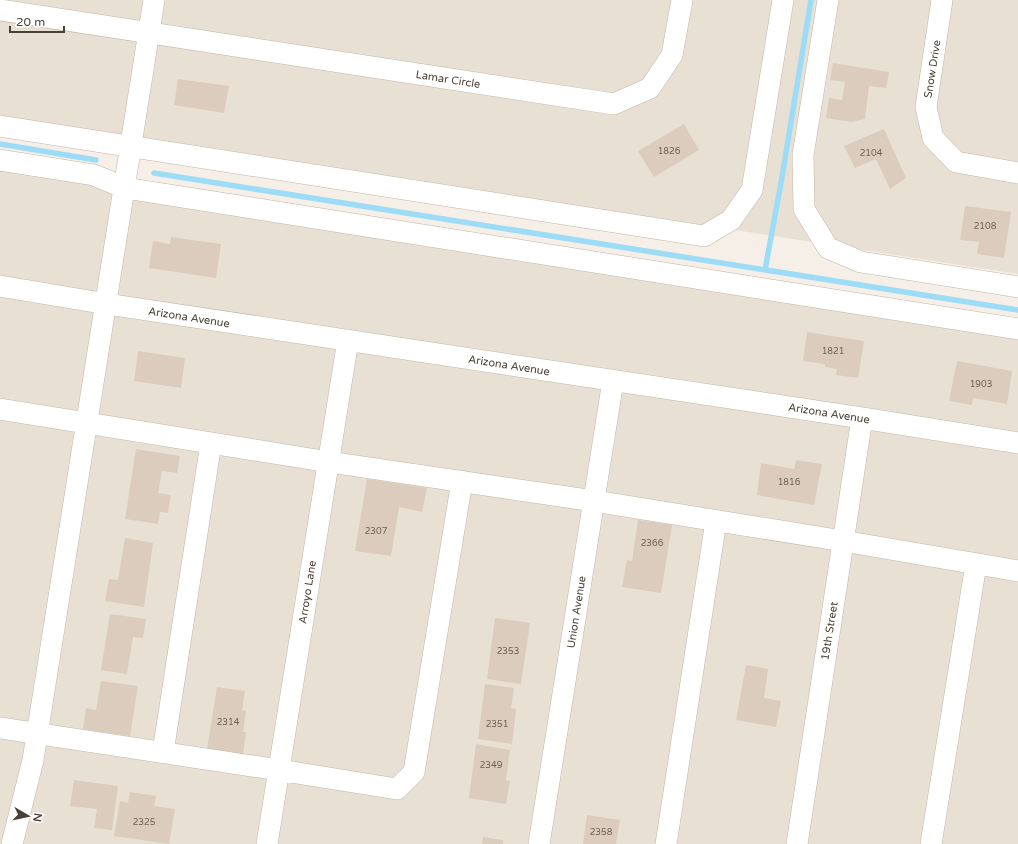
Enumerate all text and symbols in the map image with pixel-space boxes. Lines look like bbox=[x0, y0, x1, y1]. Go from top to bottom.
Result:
scale bar bbox=[10, 8, 64, 34]
text: 20 m bbox=[16, 15, 45, 29]
street label: Snow Drive bbox=[921, 39, 944, 99]
street label: Lamar Circle bbox=[415, 68, 481, 91]
house number: 1826 bbox=[658, 146, 681, 157]
house number: 2104 bbox=[860, 148, 883, 159]
house number: 2108 bbox=[974, 221, 997, 232]
street label: Arizona Avenue bbox=[147, 305, 231, 330]
house number: 1821 bbox=[822, 346, 844, 357]
street label: Arizona Avenue bbox=[467, 353, 551, 378]
house number: 1903 bbox=[970, 379, 992, 390]
street label: Arizona Avenue bbox=[787, 401, 871, 426]
house number: 1816 bbox=[778, 477, 801, 488]
house number: 2307 bbox=[365, 526, 388, 537]
house number: 2366 bbox=[641, 538, 664, 549]
street label: Arroyo Lane bbox=[296, 560, 319, 625]
street label: Union Avenue bbox=[564, 575, 589, 649]
street label: 19th Street bbox=[818, 601, 841, 661]
house number: 2353 bbox=[497, 646, 519, 657]
house number: 2314 bbox=[217, 717, 240, 728]
house number: 2351 bbox=[486, 719, 508, 730]
house number: 2349 bbox=[480, 760, 503, 771]
north arrow bbox=[8, 796, 48, 836]
text: N bbox=[30, 812, 44, 823]
house number: 2325 bbox=[133, 817, 156, 828]
house number: 2358 bbox=[590, 827, 613, 838]

